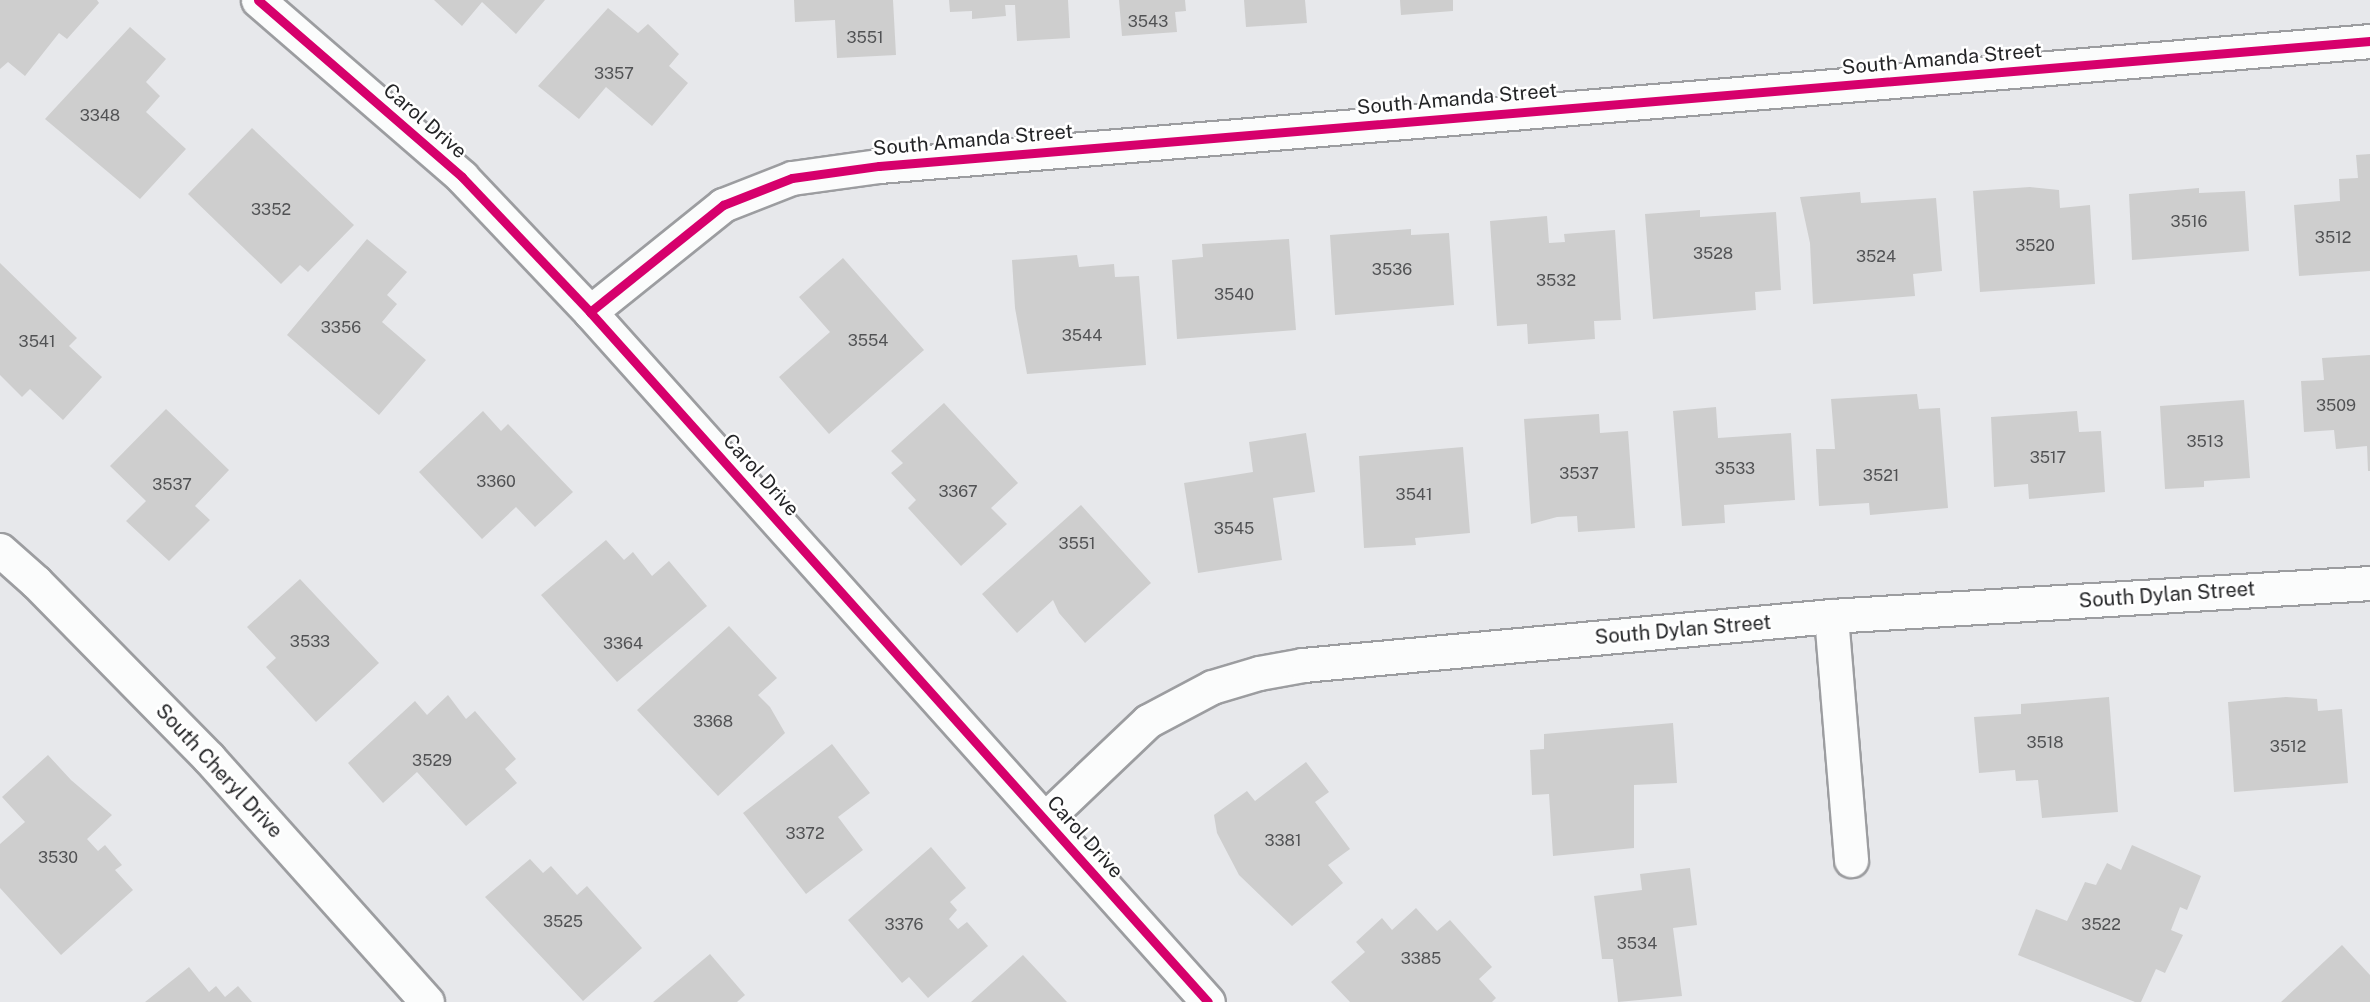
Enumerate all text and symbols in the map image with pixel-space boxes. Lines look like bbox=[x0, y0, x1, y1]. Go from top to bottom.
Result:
house number: 3543 bbox=[1128, 12, 1168, 32]
house number: 3551 bbox=[846, 28, 884, 48]
street label: South Amanda Street bbox=[1841, 38, 2043, 80]
house number: 3357 bbox=[594, 64, 634, 84]
street label: Carol Drive bbox=[378, 78, 472, 164]
street label: South Amanda Street bbox=[1356, 78, 1558, 120]
house number: 3348 bbox=[80, 106, 120, 126]
street label: South Amanda Street bbox=[872, 119, 1074, 161]
house number: 3352 bbox=[251, 200, 291, 220]
house number: 3516 bbox=[2171, 212, 2207, 232]
house number: 3512 bbox=[2315, 228, 2351, 248]
house number: 3520 bbox=[2015, 236, 2055, 256]
house number: 3528 bbox=[1693, 244, 1733, 264]
house number: 3524 bbox=[1856, 247, 1896, 267]
house number: 3536 bbox=[1372, 260, 1412, 280]
house number: 3532 bbox=[1536, 271, 1576, 291]
house number: 3540 bbox=[1214, 285, 1254, 305]
house number: 3356 bbox=[321, 318, 361, 338]
house number: 3544 bbox=[1062, 326, 1102, 346]
house number: 3554 bbox=[848, 331, 888, 351]
house number: 3541 bbox=[19, 332, 55, 352]
house number: 3509 bbox=[2316, 396, 2356, 416]
street label: Carol Drive bbox=[718, 429, 804, 521]
house number: 3513 bbox=[2187, 432, 2223, 452]
house number: 3517 bbox=[2030, 448, 2066, 468]
house number: 3533 bbox=[1715, 459, 1755, 479]
house number: 3537 bbox=[1559, 464, 1599, 484]
house number: 3521 bbox=[1863, 466, 1899, 486]
house number: 3360 bbox=[476, 472, 516, 492]
house number: 3537 bbox=[152, 475, 192, 495]
house number: 3367 bbox=[938, 482, 978, 502]
house number: 3541 bbox=[1396, 485, 1432, 505]
house number: 3545 bbox=[1214, 519, 1254, 539]
house number: 3551 bbox=[1058, 534, 1096, 554]
street label: South Dylan Street bbox=[2078, 577, 2256, 613]
street label: South Dylan Street bbox=[1594, 610, 1772, 650]
house number: 3533 bbox=[290, 632, 330, 652]
house number: 3364 bbox=[603, 634, 643, 654]
street label: South Cheryl Drive bbox=[151, 699, 287, 843]
house number: 3368 bbox=[693, 712, 733, 732]
house number: 3518 bbox=[2026, 733, 2064, 753]
house number: 3512 bbox=[2270, 737, 2306, 757]
house number: 3529 bbox=[412, 751, 452, 771]
street label: Carol Drive bbox=[1042, 791, 1128, 883]
house number: 3372 bbox=[785, 824, 825, 844]
house number: 3381 bbox=[1265, 831, 1301, 851]
house number: 3530 bbox=[38, 848, 78, 868]
house number: 3525 bbox=[543, 912, 583, 932]
house number: 3376 bbox=[884, 915, 924, 935]
house number: 3522 bbox=[2081, 915, 2121, 935]
house number: 3534 bbox=[1617, 934, 1657, 954]
house number: 3385 bbox=[1401, 949, 1441, 969]

